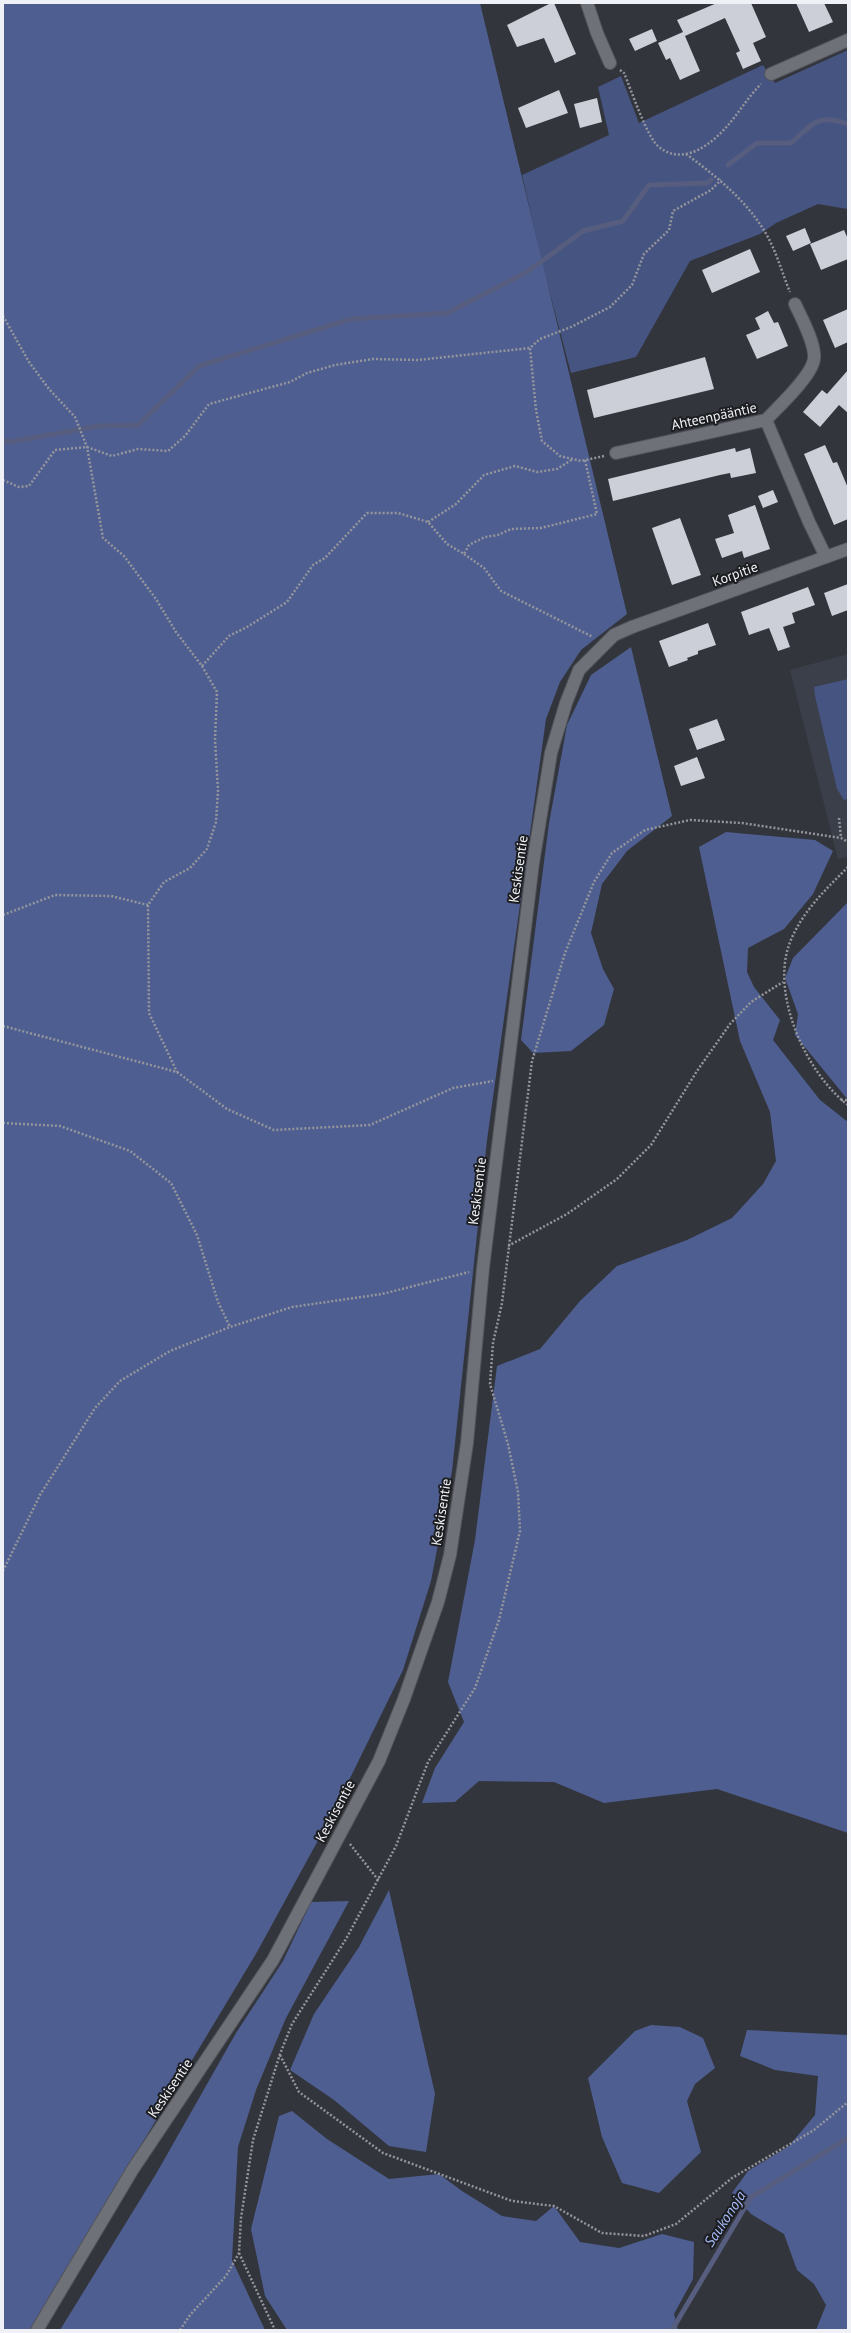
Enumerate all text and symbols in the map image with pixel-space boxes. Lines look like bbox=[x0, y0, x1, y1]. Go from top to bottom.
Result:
street label: Ahteenpääntie bbox=[670, 398, 758, 434]
street label: Korpitie bbox=[710, 557, 760, 591]
street label: Keskisentie bbox=[504, 834, 532, 904]
street label: Keskisentie bbox=[464, 1156, 490, 1226]
street label: Keskisentie bbox=[427, 1477, 455, 1547]
street label: Keskisentie bbox=[311, 1777, 359, 1845]
street label: Keskisentie bbox=[144, 2055, 196, 2121]
water label: Saukonoja bbox=[700, 2187, 750, 2250]

